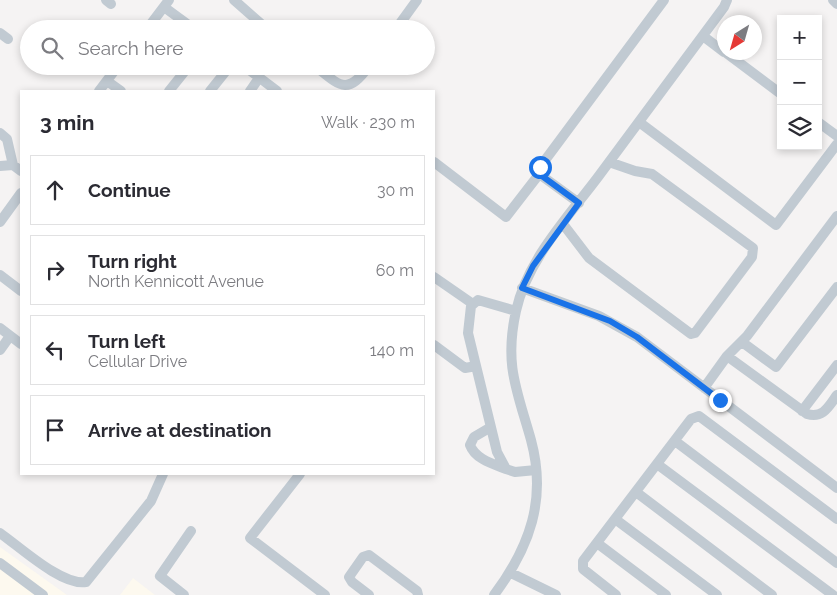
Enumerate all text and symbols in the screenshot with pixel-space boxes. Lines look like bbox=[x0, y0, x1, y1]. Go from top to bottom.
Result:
north arrow bbox=[717, 15, 762, 60]
map controls bbox=[777, 15, 822, 150]
button: + bbox=[777, 15, 822, 60]
search box bbox=[20, 20, 435, 75]
icon: search bbox=[38, 34, 66, 62]
text: Search here bbox=[78, 37, 184, 59]
button: − bbox=[777, 60, 822, 105]
button: layers bbox=[777, 105, 822, 150]
text: 3 min bbox=[40, 110, 94, 135]
text: Walk · 230 m bbox=[321, 113, 415, 132]
route start bbox=[529, 156, 552, 179]
icon: ahead bbox=[41, 176, 69, 204]
text: Continue bbox=[88, 179, 171, 201]
text: 30 m bbox=[377, 181, 414, 200]
text: Turn right bbox=[88, 250, 177, 272]
icon: right bbox=[41, 256, 69, 284]
text: 60 m bbox=[376, 261, 414, 280]
text: North Kennicott Avenue bbox=[88, 272, 264, 291]
text: Turn left bbox=[88, 330, 165, 352]
icon: left bbox=[41, 336, 69, 364]
text: 140 m bbox=[370, 341, 414, 360]
text: Cellular Drive bbox=[88, 352, 187, 371]
route end bbox=[709, 389, 732, 412]
icon: arrive bbox=[41, 416, 69, 444]
text: Arrive at destination bbox=[88, 419, 272, 441]

